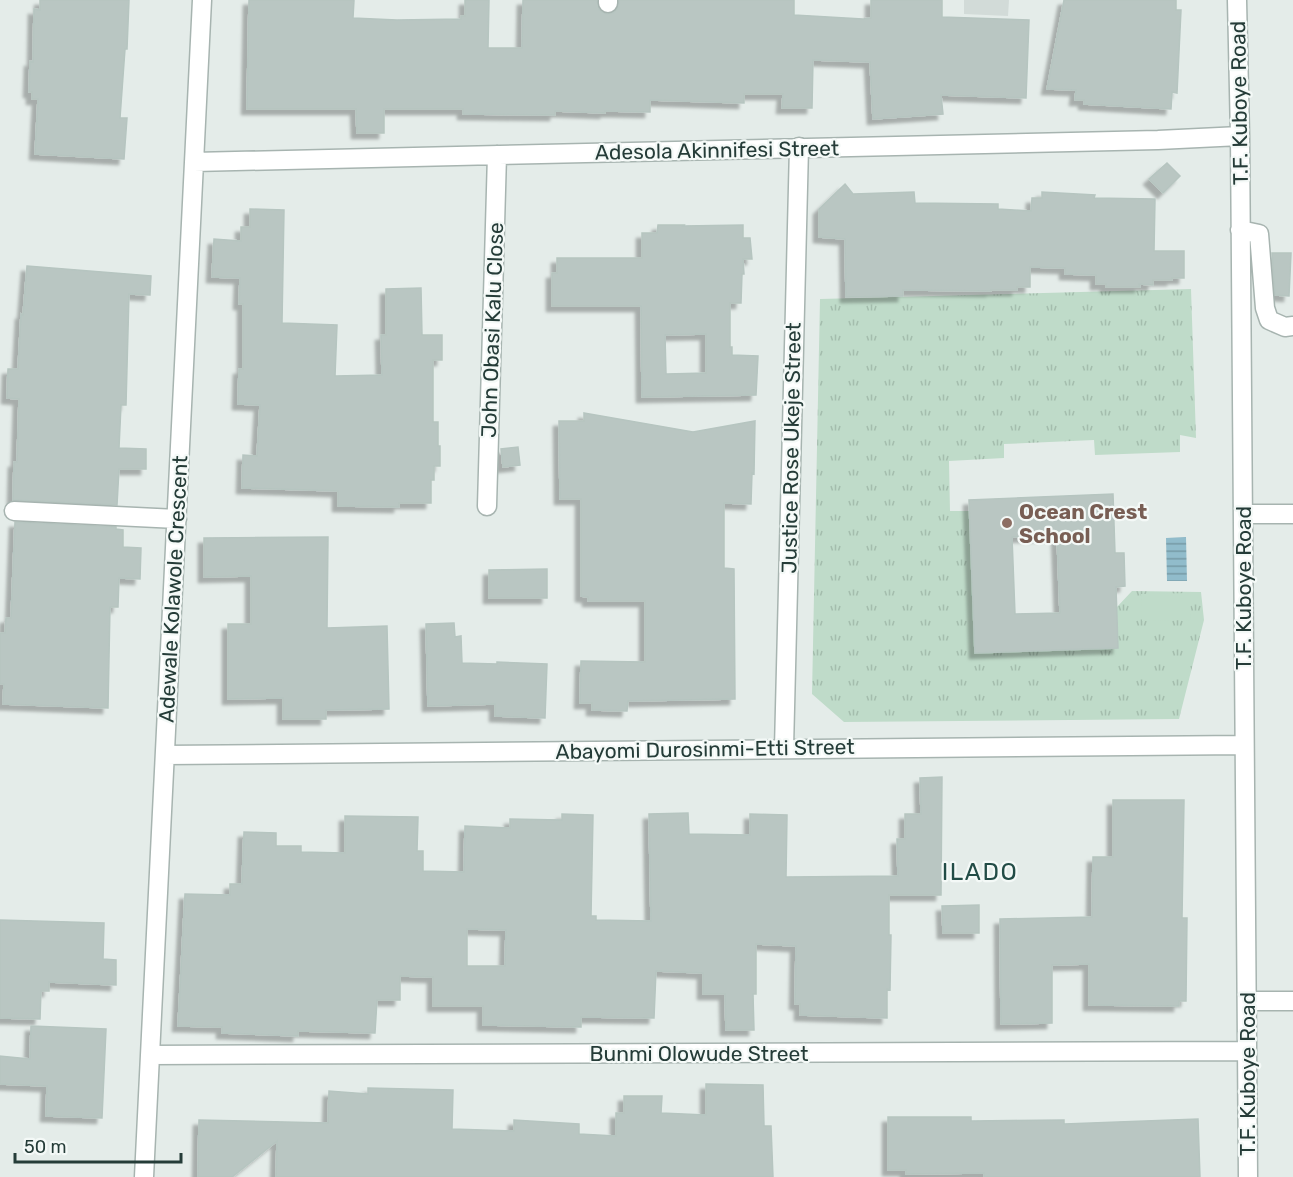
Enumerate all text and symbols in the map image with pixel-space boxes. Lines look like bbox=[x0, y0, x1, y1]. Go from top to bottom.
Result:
street label: T.F. Kuboye Road bbox=[1225, 21, 1253, 185]
street label: Adesola Akinnifesi Street bbox=[595, 135, 839, 165]
street label: John Obasi Kalu Close bbox=[476, 222, 508, 438]
street label: Justice Rose Ukeje Street bbox=[776, 322, 806, 574]
street label: Adewale Kolawole Crescent bbox=[154, 455, 192, 723]
place label: Ocean Crest School bbox=[1019, 499, 1147, 548]
street label: T.F. Kuboye Road bbox=[1231, 506, 1256, 670]
marker: Ocean Crest School bbox=[1000, 516, 1014, 530]
street label: Abayomi Durosinmi-Etti Street bbox=[555, 734, 855, 764]
district label: ILADO bbox=[942, 858, 1018, 886]
street label: T.F. Kuboye Road bbox=[1235, 992, 1260, 1156]
street label: Bunmi Olowude Street bbox=[590, 1041, 808, 1066]
scale bar bbox=[15, 1126, 182, 1164]
text: 50 m bbox=[24, 1136, 67, 1158]

